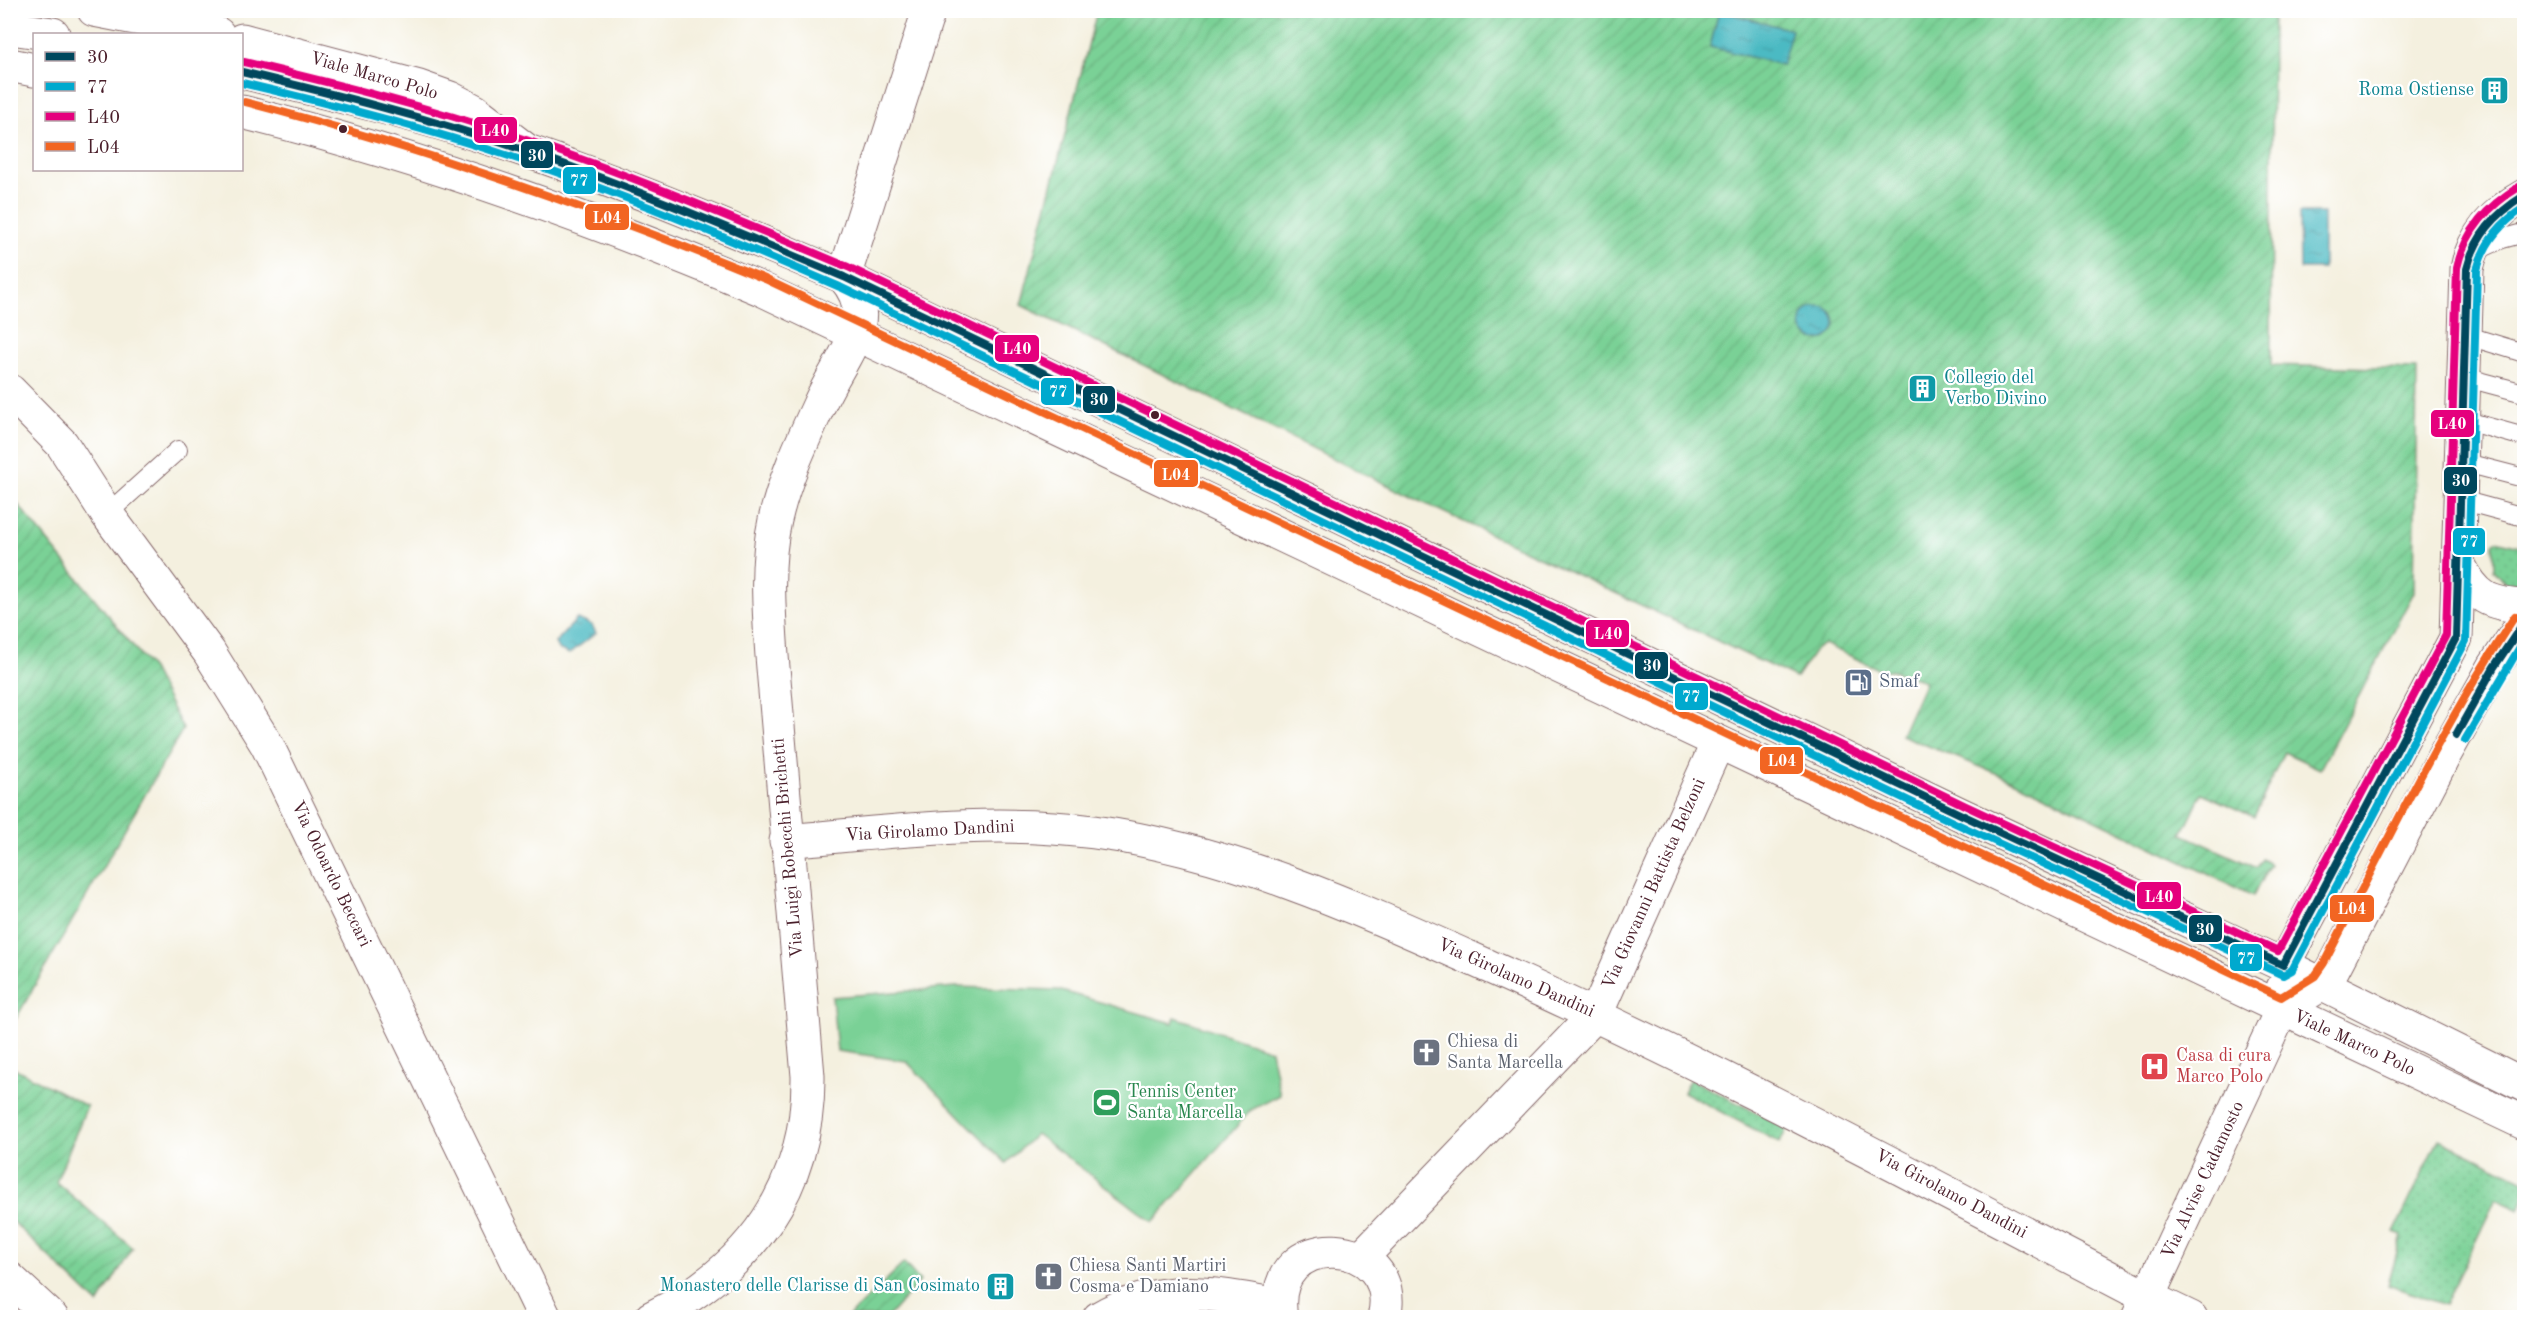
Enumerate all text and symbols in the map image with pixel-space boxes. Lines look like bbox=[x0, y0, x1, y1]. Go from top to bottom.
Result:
legend bbox=[33, 33, 243, 171]
text: 30 bbox=[87, 49, 108, 67]
street label: Viale Marco Polo bbox=[308, 49, 440, 103]
building icon: Roma Ostiense bbox=[2479, 74, 2511, 106]
text: 77 bbox=[87, 79, 108, 97]
place label: Roma Ostiense bbox=[2358, 81, 2474, 99]
text: L40 bbox=[87, 109, 120, 127]
line badge: L40 bbox=[473, 116, 518, 144]
unlabelled marker bbox=[337, 123, 349, 135]
text: L40 bbox=[480, 124, 510, 140]
text: L04 bbox=[87, 139, 120, 157]
line badge: 30 bbox=[520, 140, 554, 169]
text: 30 bbox=[528, 149, 546, 165]
line badge: 77 bbox=[562, 166, 597, 195]
text: 77 bbox=[570, 174, 588, 190]
line badge: L04 bbox=[584, 203, 630, 231]
text: L04 bbox=[592, 211, 622, 227]
line badge: L40 bbox=[994, 334, 1040, 363]
text: L40 bbox=[1002, 342, 1032, 358]
place label: Collegio del Verbo Divino bbox=[1944, 369, 2047, 408]
building icon: Collegio del Verbo Divino bbox=[1907, 372, 1939, 404]
line badge: 77 bbox=[1040, 377, 1075, 406]
text: 77 bbox=[1049, 385, 1067, 401]
line badge: 30 bbox=[1082, 385, 1116, 414]
text: 30 bbox=[1090, 393, 1108, 409]
unlabelled marker bbox=[1149, 409, 1161, 421]
line badge: L40 bbox=[2430, 409, 2475, 438]
text: L40 bbox=[2437, 417, 2467, 433]
line badge: L04 bbox=[1153, 459, 1199, 488]
line badge: 30 bbox=[2443, 466, 2478, 495]
text: L04 bbox=[1161, 468, 1191, 484]
text: 30 bbox=[2452, 474, 2470, 490]
line badge: 77 bbox=[2452, 527, 2486, 556]
text: 77 bbox=[2460, 535, 2478, 551]
line badge: L40 bbox=[1585, 619, 1630, 648]
text: L40 bbox=[1593, 627, 1623, 643]
line badge: 30 bbox=[1634, 651, 1669, 680]
text: 30 bbox=[1643, 659, 1661, 675]
fuel station icon: Smaf bbox=[1842, 666, 1874, 698]
place label: Smaf bbox=[1879, 673, 1920, 691]
line badge: 77 bbox=[1674, 682, 1709, 711]
text: 77 bbox=[1682, 690, 1700, 706]
street label: Via Luigi Robecchi Brichetti bbox=[769, 737, 807, 959]
line badge: L04 bbox=[1759, 746, 1804, 775]
text: L04 bbox=[1767, 754, 1797, 770]
street label: Via Giovanni Battista Belzoni bbox=[1599, 776, 1709, 992]
street label: Via Odoardo Beccari bbox=[288, 798, 374, 950]
street label: Via Girolamo Dandini bbox=[845, 818, 1015, 844]
line badge: L40 bbox=[2136, 881, 2182, 910]
text: L40 bbox=[2144, 890, 2174, 906]
line badge: L04 bbox=[2329, 894, 2375, 923]
text: L04 bbox=[2337, 902, 2367, 918]
line badge: 30 bbox=[2188, 914, 2223, 943]
text: 30 bbox=[2196, 923, 2214, 939]
street label: Via Girolamo Dandini bbox=[1435, 935, 1597, 1021]
line badge: 77 bbox=[2229, 943, 2263, 972]
text: 77 bbox=[2237, 952, 2255, 968]
street label: Viale Marco Polo bbox=[2290, 1007, 2418, 1079]
place label: Chiesa di Santa Marcella bbox=[1447, 1033, 1563, 1072]
church icon: Chiesa di Santa Marcella bbox=[1410, 1036, 1442, 1068]
place label: Casa di cura Marco Polo bbox=[2176, 1047, 2272, 1086]
hospital icon: Casa di cura Marco Polo bbox=[2139, 1050, 2171, 1082]
place label: Tennis Center Santa Marcella bbox=[1127, 1083, 1243, 1122]
sports icon: Tennis Center Santa Marcella bbox=[1090, 1086, 1122, 1118]
street label: Via Alvise Cadamosto bbox=[2159, 1098, 2247, 1262]
street label: Via Girolamo Dandini bbox=[1872, 1146, 2030, 1242]
place label: Chiesa Santi Martiri Cosma e Damiano bbox=[1069, 1257, 1227, 1296]
church icon: Chiesa Santi Martiri Cosma e Damiano bbox=[1032, 1260, 1064, 1292]
building icon: Monastero delle Clarisse di San Cosimato bbox=[985, 1270, 1017, 1302]
place label: Monastero delle Clarisse di San Cosimato bbox=[660, 1277, 980, 1295]

